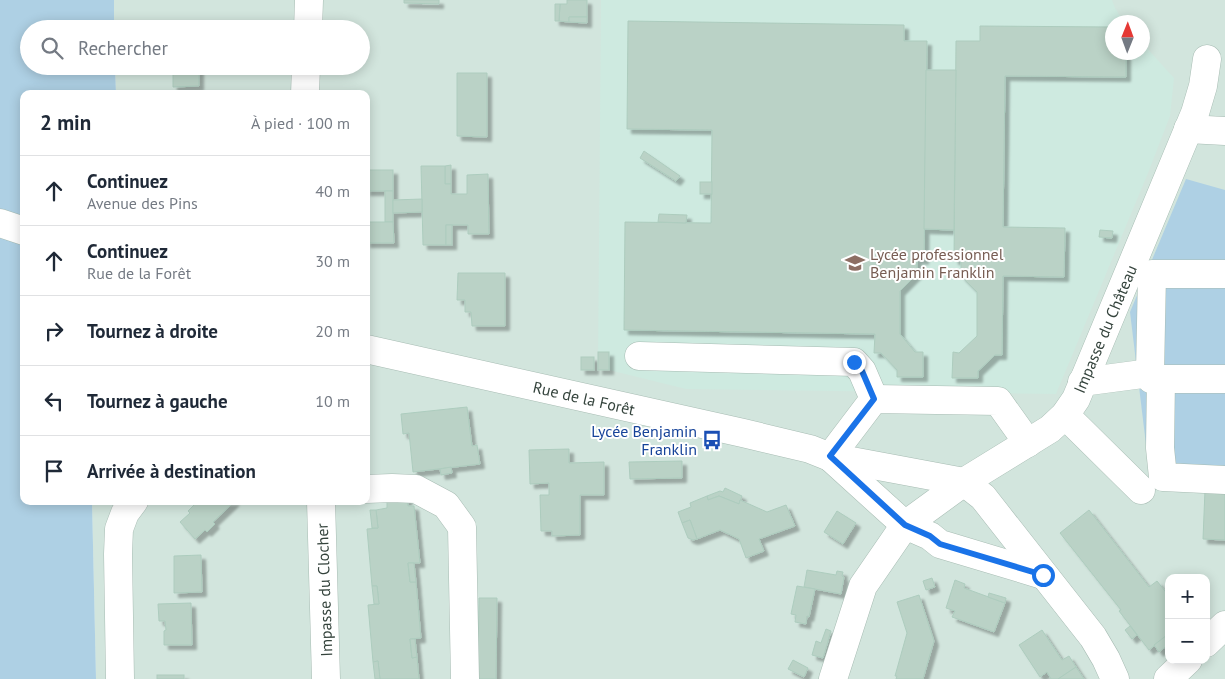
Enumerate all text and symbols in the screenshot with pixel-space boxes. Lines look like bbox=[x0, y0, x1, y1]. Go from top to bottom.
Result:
north arrow bbox=[1105, 15, 1150, 60]
search box bbox=[20, 20, 370, 75]
icon: search bbox=[38, 34, 66, 62]
text: Rechercher bbox=[78, 36, 168, 60]
text: 2 min bbox=[40, 109, 91, 136]
text: À pied · 100 m bbox=[251, 113, 350, 133]
text: Continuez bbox=[87, 169, 168, 193]
icon: ahead bbox=[40, 177, 68, 205]
text: 40 m bbox=[315, 181, 350, 201]
text: Avenue des Pins bbox=[87, 193, 198, 213]
text: Continuez bbox=[87, 239, 168, 263]
place label: Lycée professionnel Benjamin Franklin bbox=[870, 244, 1004, 282]
icon: ahead bbox=[40, 247, 68, 275]
text: 30 m bbox=[315, 251, 350, 271]
school or university icon: Lycée professionnel Benjamin Franklin bbox=[844, 252, 866, 274]
street label: Impasse du Château bbox=[1069, 262, 1141, 396]
text: Rue de la Forêt bbox=[87, 263, 191, 283]
icon: right bbox=[40, 317, 68, 345]
text: Tournez à droite bbox=[87, 319, 218, 343]
text: 20 m bbox=[315, 321, 350, 341]
route end bbox=[843, 351, 866, 374]
street label: Rue de la Forêt bbox=[531, 377, 638, 420]
icon: left bbox=[40, 387, 68, 415]
text: Tournez à gauche bbox=[87, 389, 228, 413]
text: 10 m bbox=[315, 391, 350, 411]
place label: Lycée Benjamin Franklin bbox=[591, 421, 697, 459]
bus stop icon: Lycée Benjamin Franklin bbox=[701, 429, 723, 451]
icon: arrive bbox=[40, 457, 68, 485]
text: Arrivée à destination bbox=[87, 459, 256, 483]
street label: Impasse du Clocher bbox=[312, 522, 336, 657]
route start bbox=[1032, 564, 1055, 587]
map controls bbox=[1165, 574, 1210, 664]
button: + bbox=[1165, 574, 1210, 619]
button: − bbox=[1165, 619, 1210, 664]

